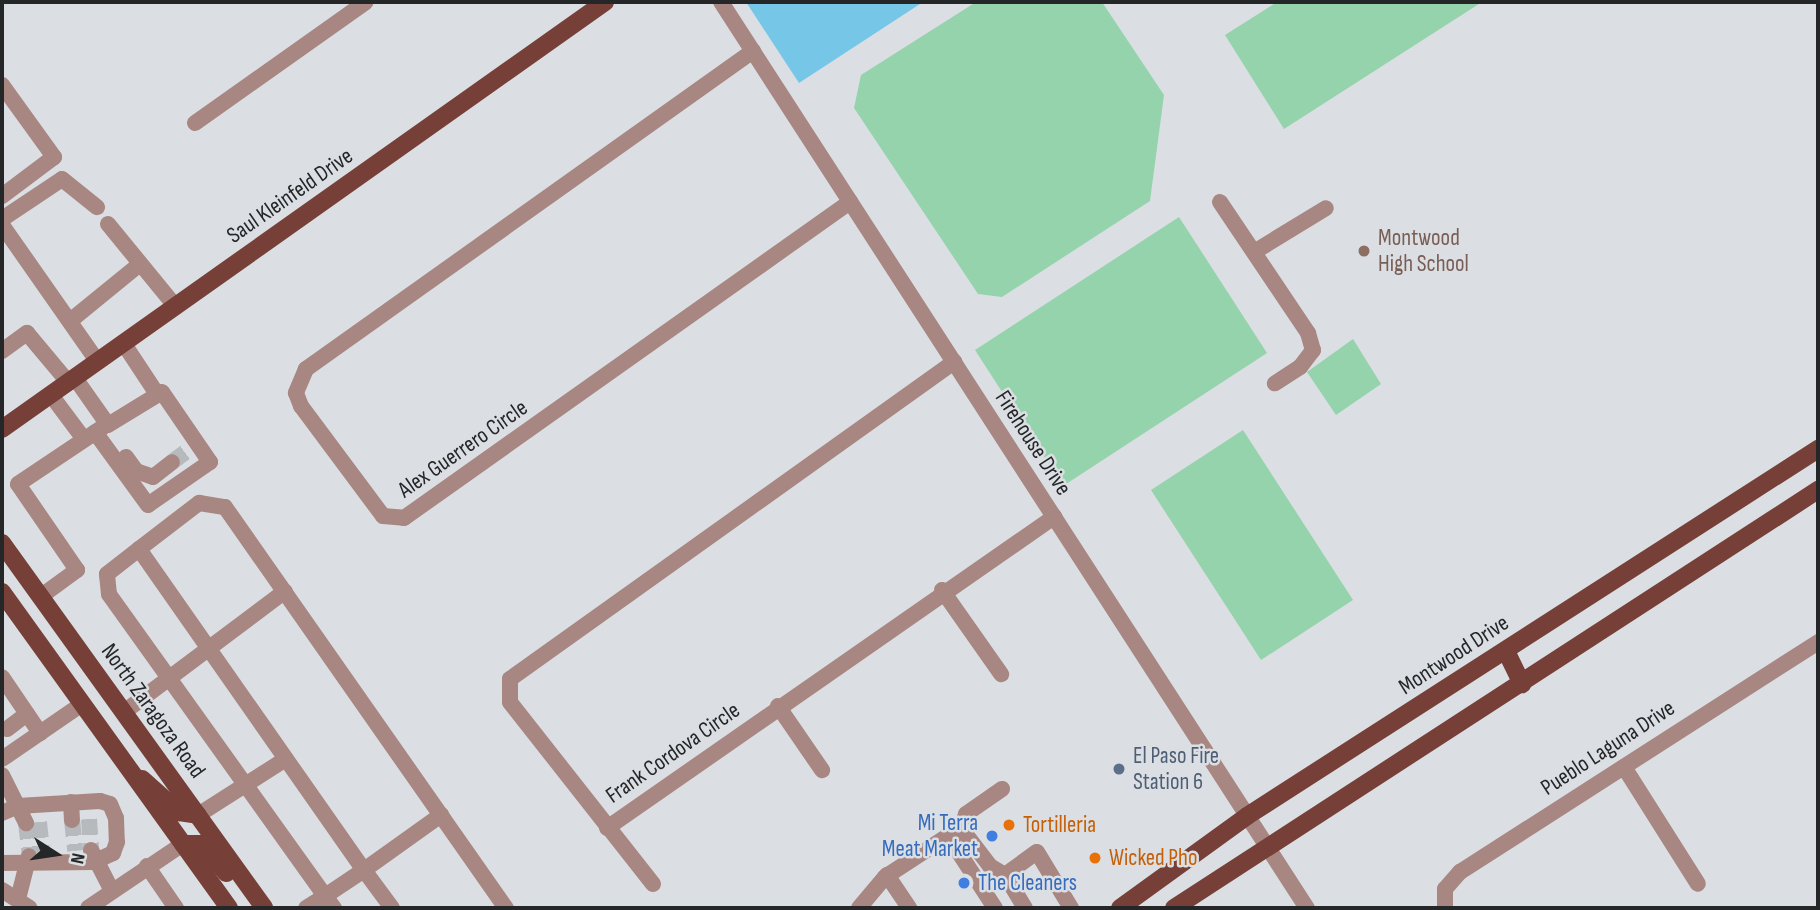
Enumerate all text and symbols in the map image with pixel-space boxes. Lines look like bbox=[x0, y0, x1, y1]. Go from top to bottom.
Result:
street label: Saul Kleinfeld Drive bbox=[222, 142, 358, 250]
place label: Montwood High School bbox=[1378, 224, 1469, 278]
marker: Montwood High School bbox=[1356, 243, 1372, 259]
street label: Firehouse Drive bbox=[989, 386, 1077, 500]
street label: Alex Guerrero Circle bbox=[393, 394, 533, 504]
street label: Montwood Drive bbox=[1394, 609, 1514, 701]
street label: North Zaragoza Road bbox=[95, 638, 211, 784]
street label: Pueblo Laguna Drive bbox=[1536, 694, 1680, 802]
street label: Frank Cordova Circle bbox=[601, 697, 745, 809]
place label: El Paso Fire Station 6 bbox=[1133, 742, 1219, 796]
marker: El Paso Fire Station 6 bbox=[1111, 761, 1127, 777]
place label: Mi Terra Meat Market bbox=[882, 809, 978, 863]
place label: Tortilleria bbox=[1023, 811, 1096, 839]
marker: Tortilleria bbox=[1001, 817, 1017, 833]
north arrow bbox=[21, 819, 91, 889]
marker: Mi Terra Meat Market bbox=[984, 828, 1000, 844]
place label: Wicked Pho bbox=[1109, 844, 1197, 872]
marker: Wicked Pho bbox=[1087, 850, 1103, 866]
text: N bbox=[65, 851, 89, 866]
place label: The Cleaners bbox=[978, 869, 1077, 897]
marker: The Cleaners bbox=[956, 875, 972, 891]

